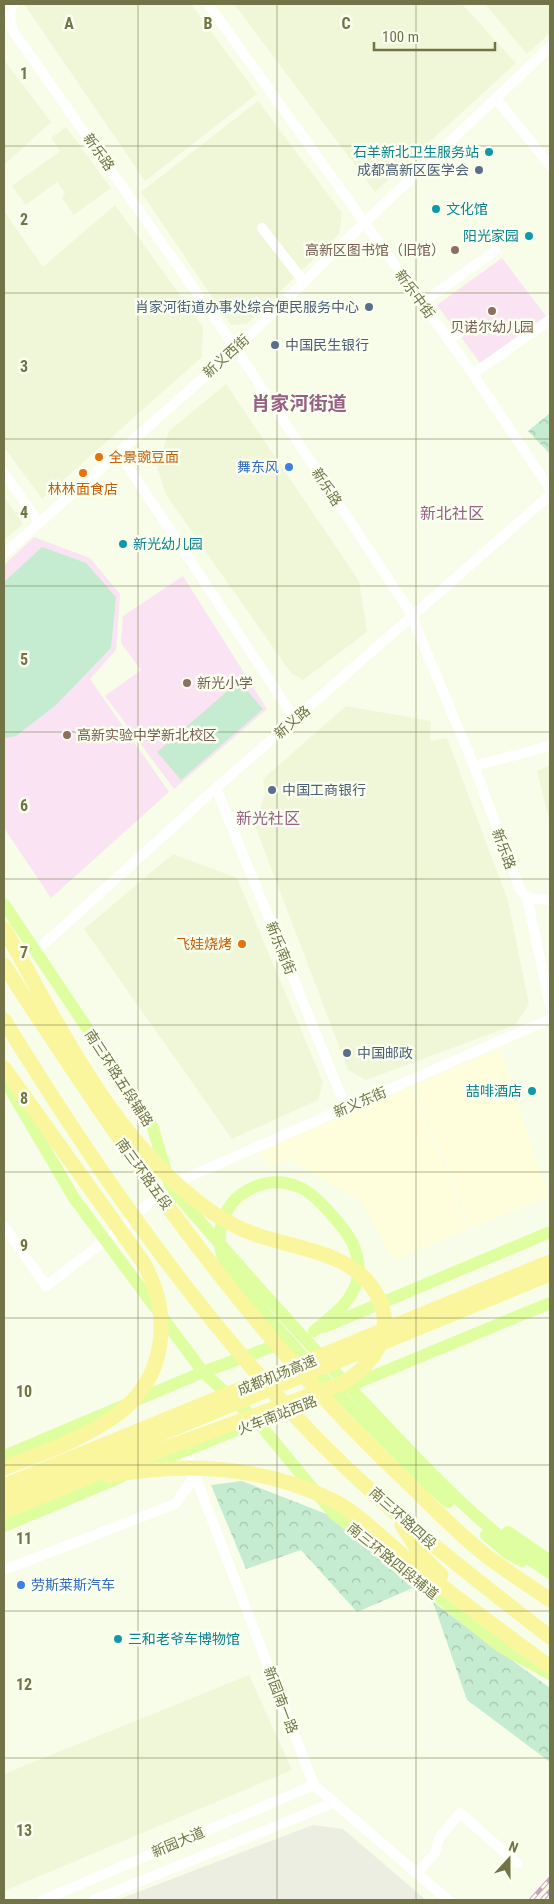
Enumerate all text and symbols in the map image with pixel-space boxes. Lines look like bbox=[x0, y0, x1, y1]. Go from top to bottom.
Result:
text: A bbox=[64, 14, 74, 33]
text: B bbox=[204, 14, 213, 33]
text: C bbox=[341, 14, 351, 33]
scale bar bbox=[374, 20, 495, 52]
text: 100 m bbox=[382, 28, 419, 46]
text: 1 bbox=[20, 64, 28, 83]
street label: 新乐路 bbox=[80, 130, 118, 174]
place label: 石羊新北卫生服务站 bbox=[353, 144, 479, 160]
marker: 石羊新北卫生服务站 bbox=[483, 146, 495, 158]
place label: 成都高新区医学会 bbox=[357, 162, 469, 178]
marker: 成都高新区医学会 bbox=[473, 164, 485, 176]
place label: 文化馆 bbox=[446, 201, 488, 217]
marker: 文化馆 bbox=[430, 203, 442, 215]
text: 2 bbox=[20, 210, 28, 229]
place label: 阳光家园 bbox=[463, 228, 519, 244]
marker: 阳光家园 bbox=[523, 230, 535, 242]
place label: 高新区图书馆（旧馆） bbox=[305, 242, 445, 258]
marker: 高新区图书馆（旧馆） bbox=[449, 244, 461, 256]
street label: 新乐中街 bbox=[392, 267, 438, 321]
place label: 肖家河街道办事处综合便民服务中心 bbox=[135, 299, 359, 315]
marker: 肖家河街道办事处综合便民服务中心 bbox=[363, 301, 375, 313]
marker: 贝诺尔幼儿园 bbox=[486, 305, 498, 317]
place label: 贝诺尔幼儿园 bbox=[450, 319, 534, 335]
street label: 新义西街 bbox=[200, 331, 252, 381]
place label: 中国民生银行 bbox=[285, 337, 369, 353]
marker: 中国民生银行 bbox=[269, 339, 281, 351]
text: 3 bbox=[20, 357, 28, 376]
district label: 肖家河街道 bbox=[251, 392, 347, 415]
place label: 全景豌豆面 bbox=[109, 449, 179, 465]
marker: 全景豌豆面 bbox=[93, 451, 105, 463]
place label: 舞东风 bbox=[237, 459, 279, 475]
marker: 舞东风 bbox=[283, 461, 295, 473]
street label: 新乐路 bbox=[309, 465, 345, 509]
marker: 林林面食店 bbox=[77, 467, 89, 479]
place label: 林林面食店 bbox=[48, 481, 118, 497]
text: 4 bbox=[20, 503, 28, 522]
district label: 新北社区 bbox=[420, 504, 484, 523]
place label: 新光幼儿园 bbox=[133, 536, 203, 552]
marker: 新光幼儿园 bbox=[117, 538, 129, 550]
text: 5 bbox=[20, 650, 28, 669]
place label: 新光小学 bbox=[197, 675, 253, 691]
marker: 新光小学 bbox=[181, 677, 193, 689]
street label: 新义路 bbox=[271, 702, 313, 742]
place label: 高新实验中学新北校区 bbox=[77, 727, 217, 743]
marker: 高新实验中学新北校区 bbox=[61, 729, 73, 741]
place label: 中国工商银行 bbox=[282, 782, 366, 798]
marker: 中国工商银行 bbox=[266, 784, 278, 796]
text: 6 bbox=[20, 796, 28, 815]
district label: 新光社区 bbox=[236, 809, 300, 828]
street label: 新乐路 bbox=[489, 827, 519, 871]
street label: 新乐南街 bbox=[263, 919, 299, 977]
place label: 飞娃烧烤 bbox=[176, 936, 232, 952]
marker: 飞娃烧烤 bbox=[236, 938, 248, 950]
text: 7 bbox=[20, 943, 28, 962]
street label: 南三环路五段辅路 bbox=[82, 1027, 156, 1129]
place label: 中国邮政 bbox=[357, 1045, 413, 1061]
marker: 中国邮政 bbox=[341, 1047, 353, 1059]
place label: 喆啡酒店 bbox=[466, 1083, 522, 1099]
street label: 新义东街 bbox=[331, 1084, 389, 1120]
marker: 喆啡酒店 bbox=[526, 1085, 538, 1097]
text: 8 bbox=[20, 1089, 28, 1108]
street label: 南三环路五段 bbox=[113, 1135, 175, 1213]
text: 9 bbox=[20, 1236, 28, 1255]
street label: 成都机场高速 bbox=[235, 1352, 319, 1398]
text: 10 bbox=[16, 1382, 32, 1401]
street label: 火车南站西路 bbox=[235, 1392, 319, 1438]
street label: 南三环路四段 bbox=[366, 1484, 440, 1552]
street label: 南三环路四段辅道 bbox=[344, 1520, 442, 1602]
text: 11 bbox=[16, 1529, 32, 1548]
place label: 劳斯莱斯汽车 bbox=[31, 1577, 115, 1593]
marker: 劳斯莱斯汽车 bbox=[15, 1579, 27, 1591]
place label: 三和老爷车博物馆 bbox=[128, 1631, 240, 1647]
marker: 三和老爷车博物馆 bbox=[112, 1633, 124, 1645]
street label: 新园南一路 bbox=[261, 1664, 301, 1736]
text: 12 bbox=[16, 1675, 32, 1694]
text: 13 bbox=[16, 1821, 32, 1840]
street label: 新园大道 bbox=[149, 1824, 207, 1860]
north arrow bbox=[484, 1834, 534, 1884]
text: N bbox=[507, 1838, 521, 1856]

